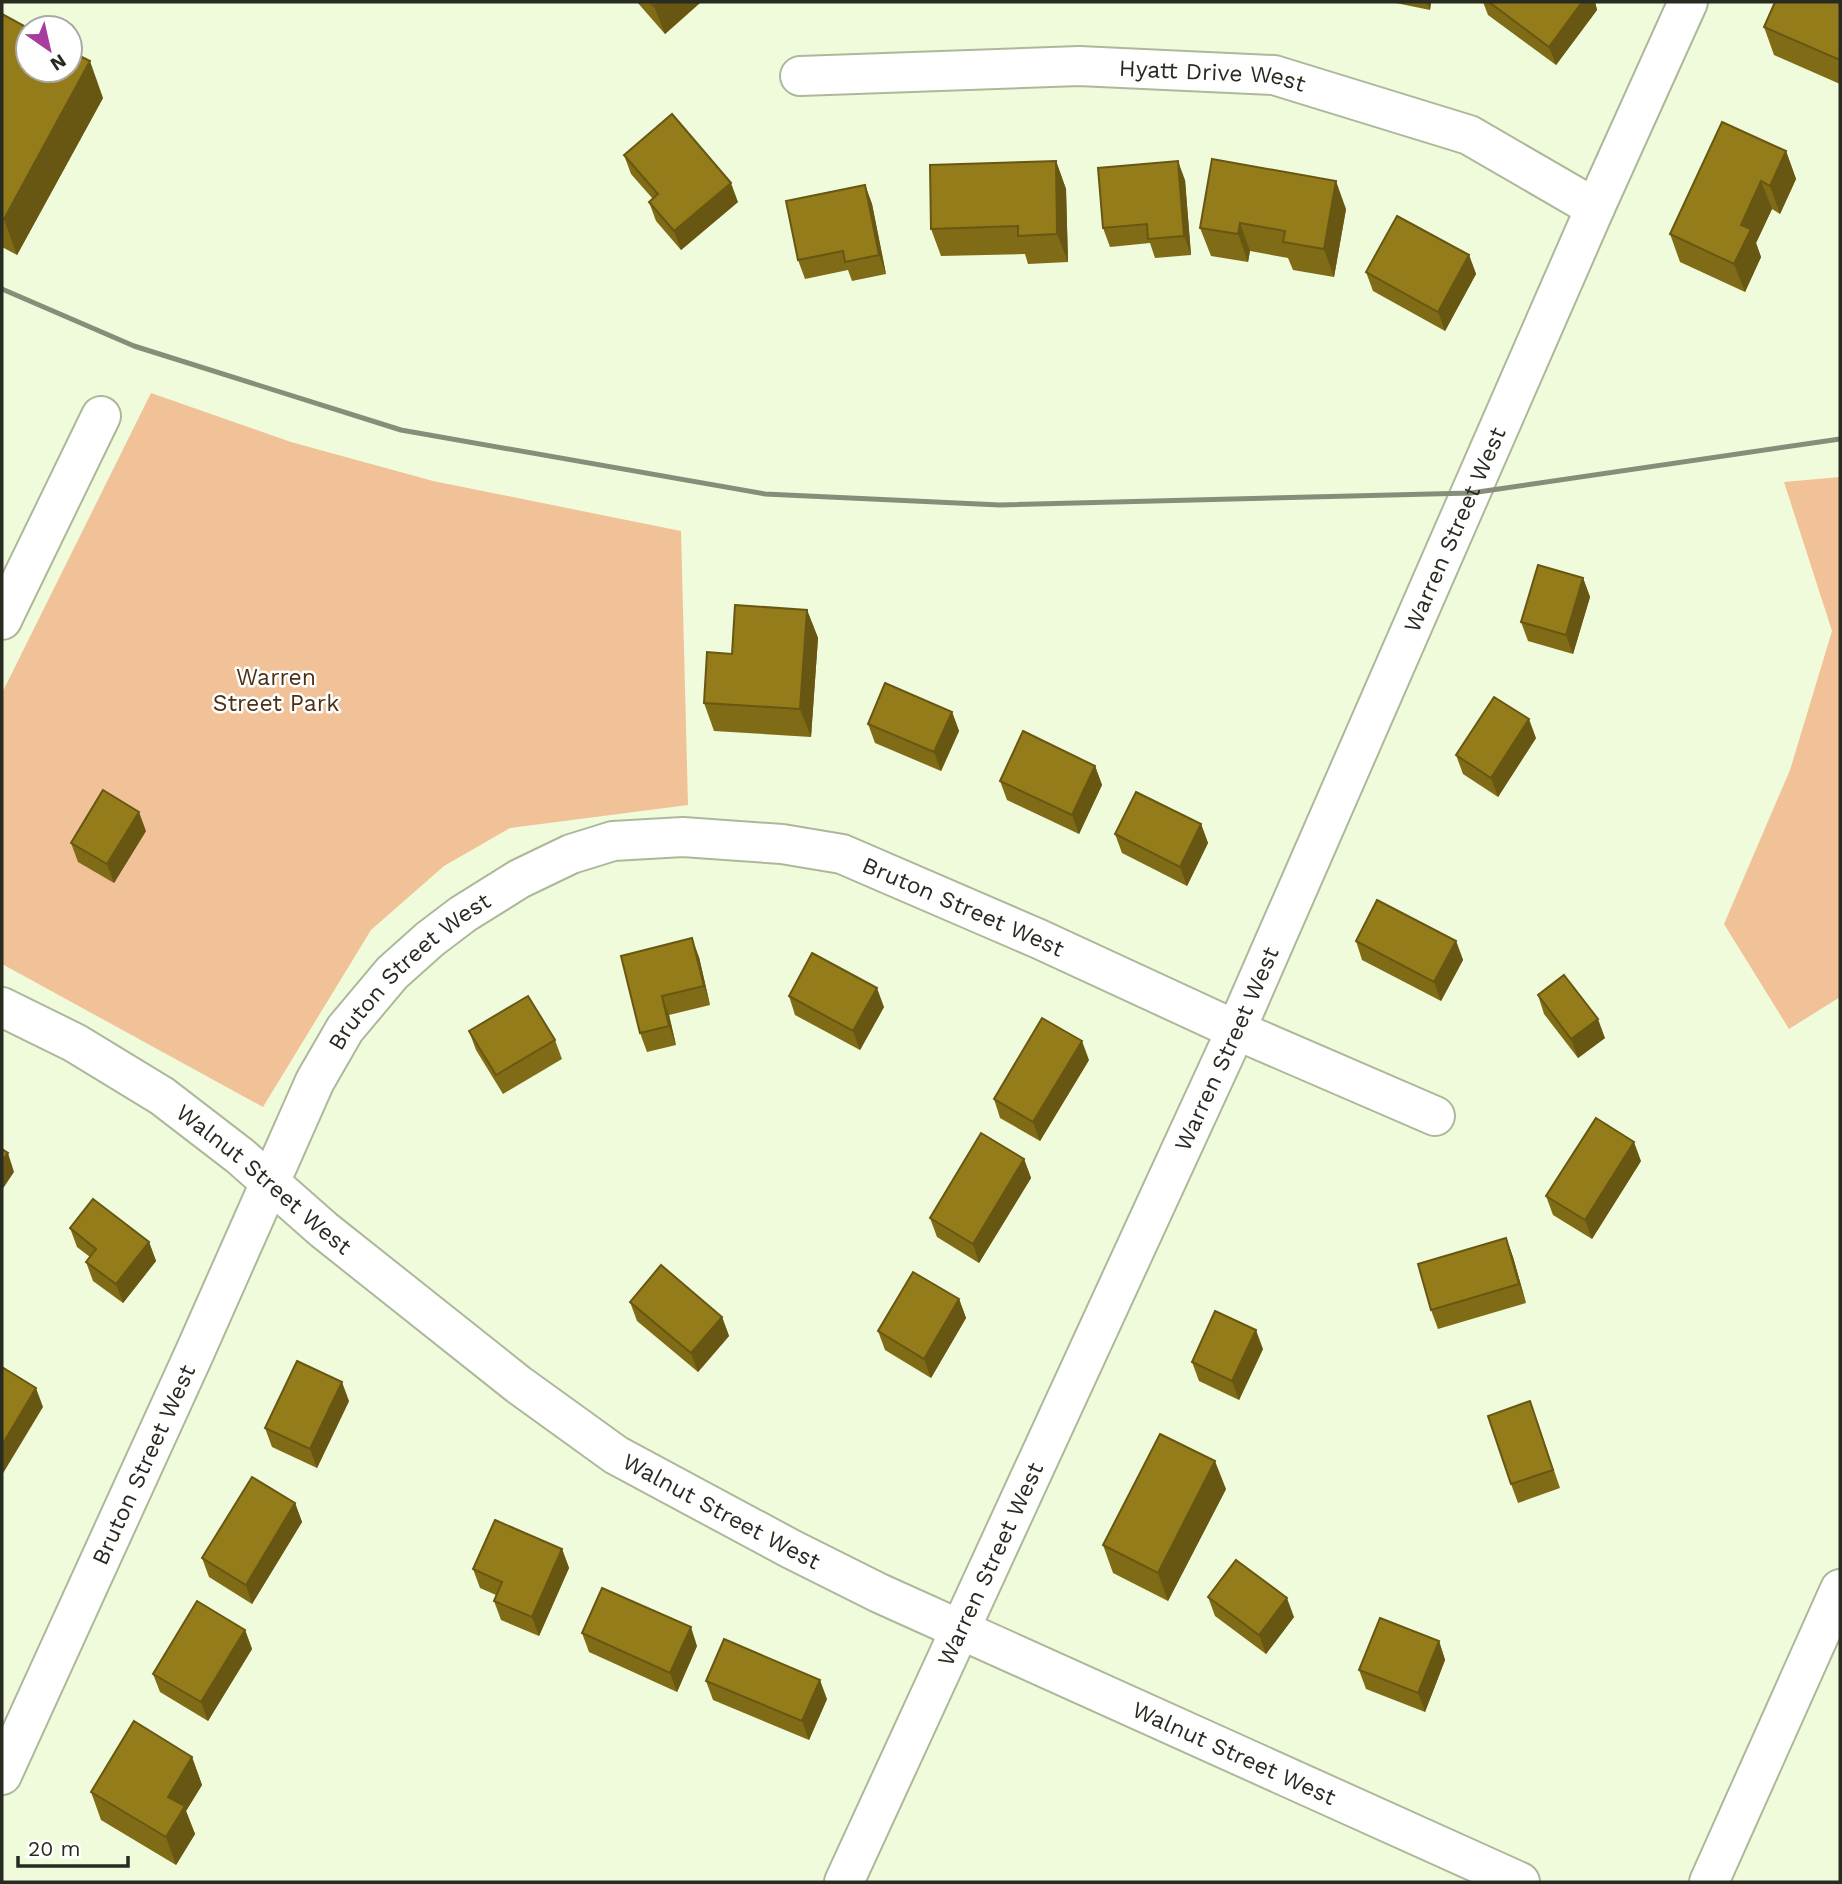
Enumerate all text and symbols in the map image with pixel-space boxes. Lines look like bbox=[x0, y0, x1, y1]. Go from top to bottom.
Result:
north arrow bbox=[14, 14, 84, 84]
text: N bbox=[46, 49, 70, 76]
street label: Hyatt Drive West bbox=[1118, 55, 1309, 98]
street label: Warren Street West bbox=[1398, 423, 1512, 636]
park label: Warren Street Park bbox=[213, 664, 339, 717]
street label: Bruton Street West bbox=[858, 851, 1069, 963]
street label: Bruton Street West bbox=[323, 887, 496, 1055]
street label: Warren Street West bbox=[1169, 942, 1285, 1155]
street label: Walnut Street West bbox=[171, 1099, 357, 1261]
street label: Bruton Street West bbox=[87, 1360, 201, 1569]
street label: Walnut Street West bbox=[618, 1448, 825, 1576]
street label: Warren Street West bbox=[932, 1458, 1049, 1670]
street label: Walnut Street West bbox=[1128, 1696, 1340, 1811]
scale bar bbox=[18, 1825, 128, 1869]
text: 20 m bbox=[28, 1836, 80, 1861]

